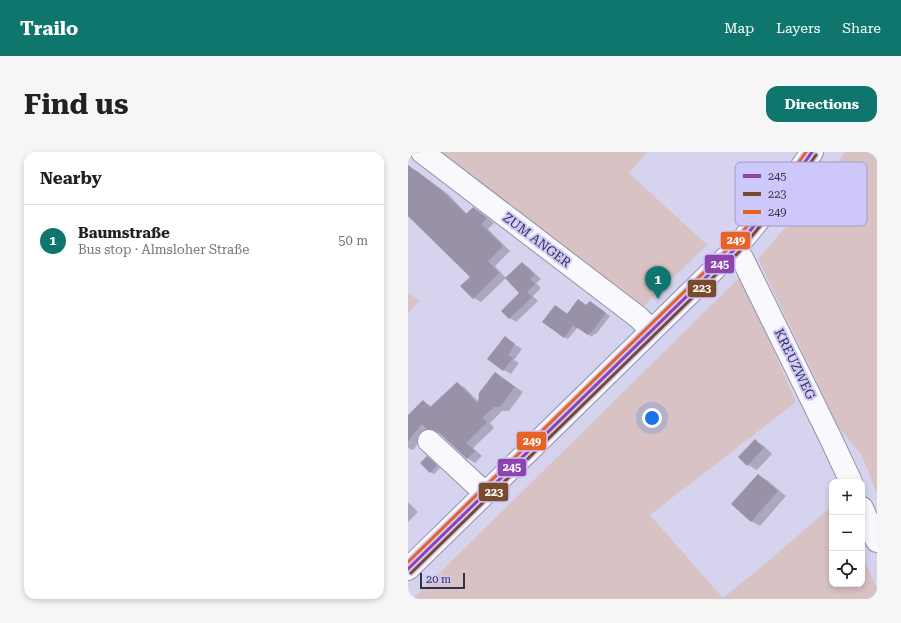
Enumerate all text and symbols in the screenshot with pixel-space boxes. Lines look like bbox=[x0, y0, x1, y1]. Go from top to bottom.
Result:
text: Trailo bbox=[20, 17, 78, 40]
text: Map bbox=[724, 20, 754, 36]
text: Layers bbox=[776, 20, 820, 36]
text: Share bbox=[842, 20, 881, 36]
button: Directions bbox=[766, 86, 877, 122]
text: Find us bbox=[24, 88, 128, 121]
legend bbox=[735, 162, 867, 226]
text: Nearby bbox=[40, 168, 102, 188]
text: 245 bbox=[768, 170, 786, 183]
text: 223 bbox=[768, 188, 786, 201]
text: 249 bbox=[768, 206, 786, 219]
street label: ZUM ANGER bbox=[500, 210, 574, 270]
text: Baumstraße bbox=[78, 224, 170, 242]
line badge: 249 bbox=[720, 231, 751, 250]
text: 1 bbox=[49, 233, 57, 248]
text: 50 m bbox=[338, 233, 368, 248]
text: 249 bbox=[727, 234, 745, 247]
text: Bus stop · Almsloher Straße bbox=[78, 242, 249, 257]
line badge: 245 bbox=[704, 254, 735, 274]
text: 245 bbox=[711, 258, 729, 271]
pin: 1 bbox=[645, 266, 671, 299]
line badge: 223 bbox=[687, 279, 717, 298]
text: 223 bbox=[693, 282, 711, 295]
street label: KREUZWEG bbox=[771, 326, 819, 402]
your location bbox=[642, 408, 662, 428]
line badge: 249 bbox=[516, 431, 547, 451]
text: 249 bbox=[523, 435, 541, 448]
line badge: 245 bbox=[497, 458, 527, 477]
text: 245 bbox=[503, 461, 521, 474]
map controls bbox=[829, 479, 865, 587]
button: + bbox=[829, 479, 865, 515]
line badge: 223 bbox=[478, 482, 509, 502]
text: 223 bbox=[485, 486, 503, 499]
button: − bbox=[829, 515, 865, 551]
button: locate bbox=[829, 551, 865, 587]
scale bar bbox=[420, 571, 465, 590]
text: 20 m bbox=[426, 573, 451, 586]

